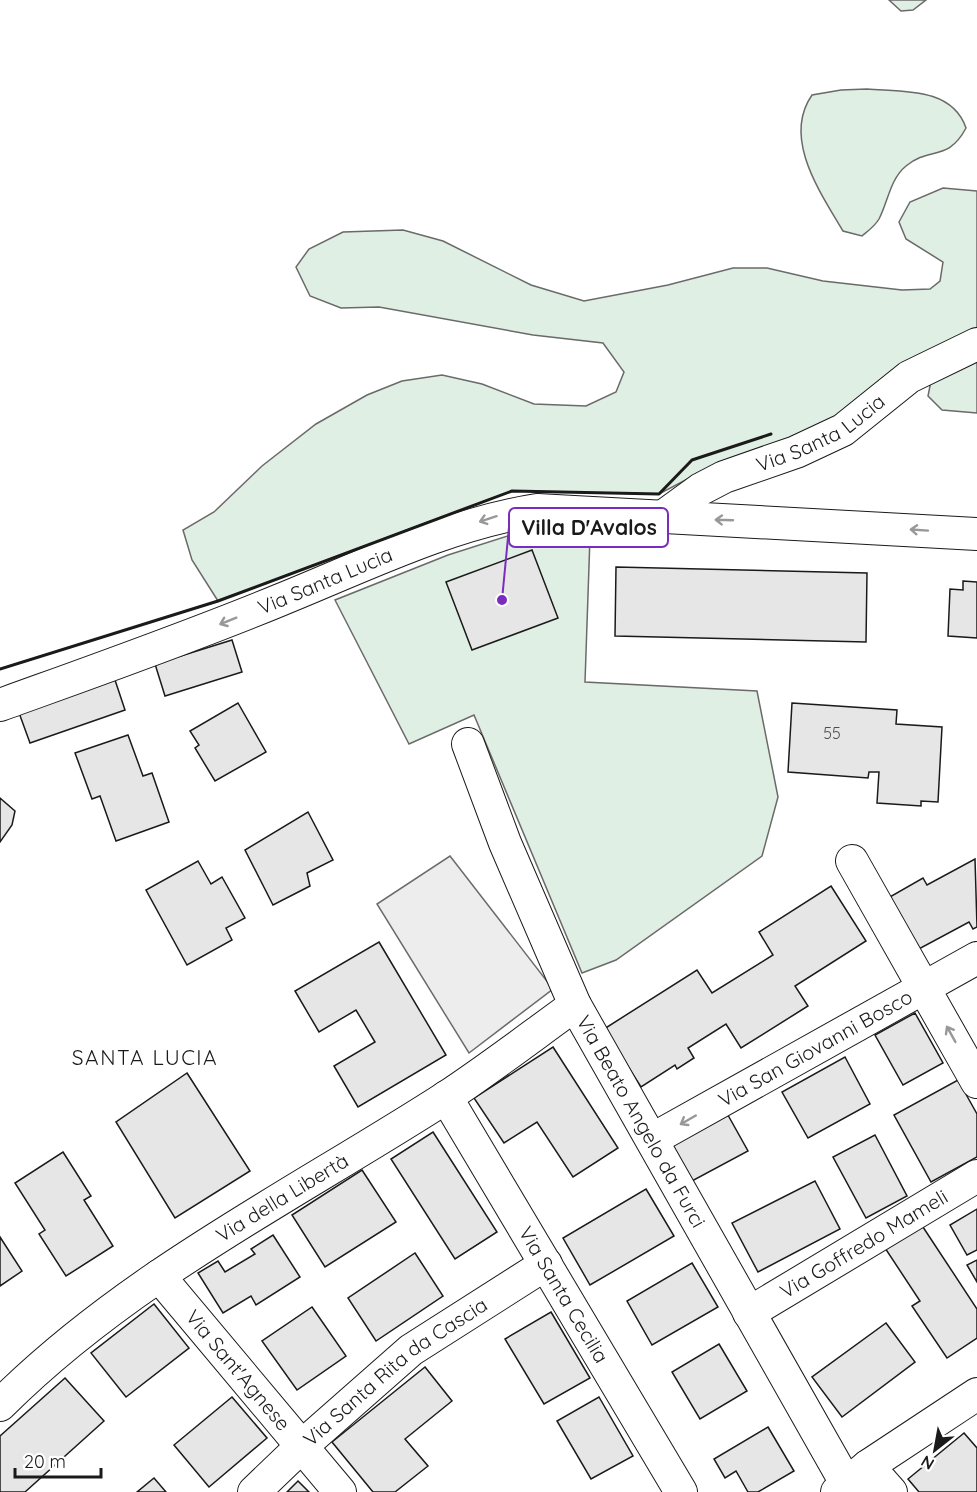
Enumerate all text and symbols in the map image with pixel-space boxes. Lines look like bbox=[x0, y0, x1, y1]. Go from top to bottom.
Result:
street label: Via Santa Lucia bbox=[753, 388, 890, 477]
callout: Villa D'Avalos bbox=[509, 508, 668, 547]
text: Villa D'Avalos bbox=[521, 514, 657, 540]
one-way arrow bbox=[479, 515, 498, 526]
one-way arrow bbox=[714, 515, 734, 526]
one-way arrow bbox=[909, 524, 929, 535]
street label: Via Santa Lucia bbox=[254, 541, 396, 620]
one-way arrow bbox=[220, 616, 238, 627]
house number: 55 bbox=[823, 723, 841, 743]
street label: Via San Giovanni Bosco bbox=[714, 984, 917, 1112]
street label: Via Beato Angelo da Furci bbox=[571, 1011, 711, 1232]
one-way arrow bbox=[945, 1025, 956, 1043]
district label: SANTA LUCIA bbox=[72, 1044, 218, 1070]
one-way arrow bbox=[680, 1114, 697, 1126]
street label: Via della Libertà bbox=[211, 1148, 353, 1247]
street label: Via Goffredo Mameli bbox=[775, 1184, 952, 1303]
street label: Via Santa Cecilia bbox=[514, 1222, 614, 1367]
street label: Via Santa Rita da Cascia bbox=[298, 1292, 492, 1451]
street label: Via Sant'Agnese bbox=[181, 1305, 296, 1435]
north arrow bbox=[905, 1420, 965, 1480]
scale bar bbox=[15, 1441, 100, 1479]
text: 20 m bbox=[24, 1450, 66, 1473]
text: N bbox=[917, 1451, 937, 1474]

